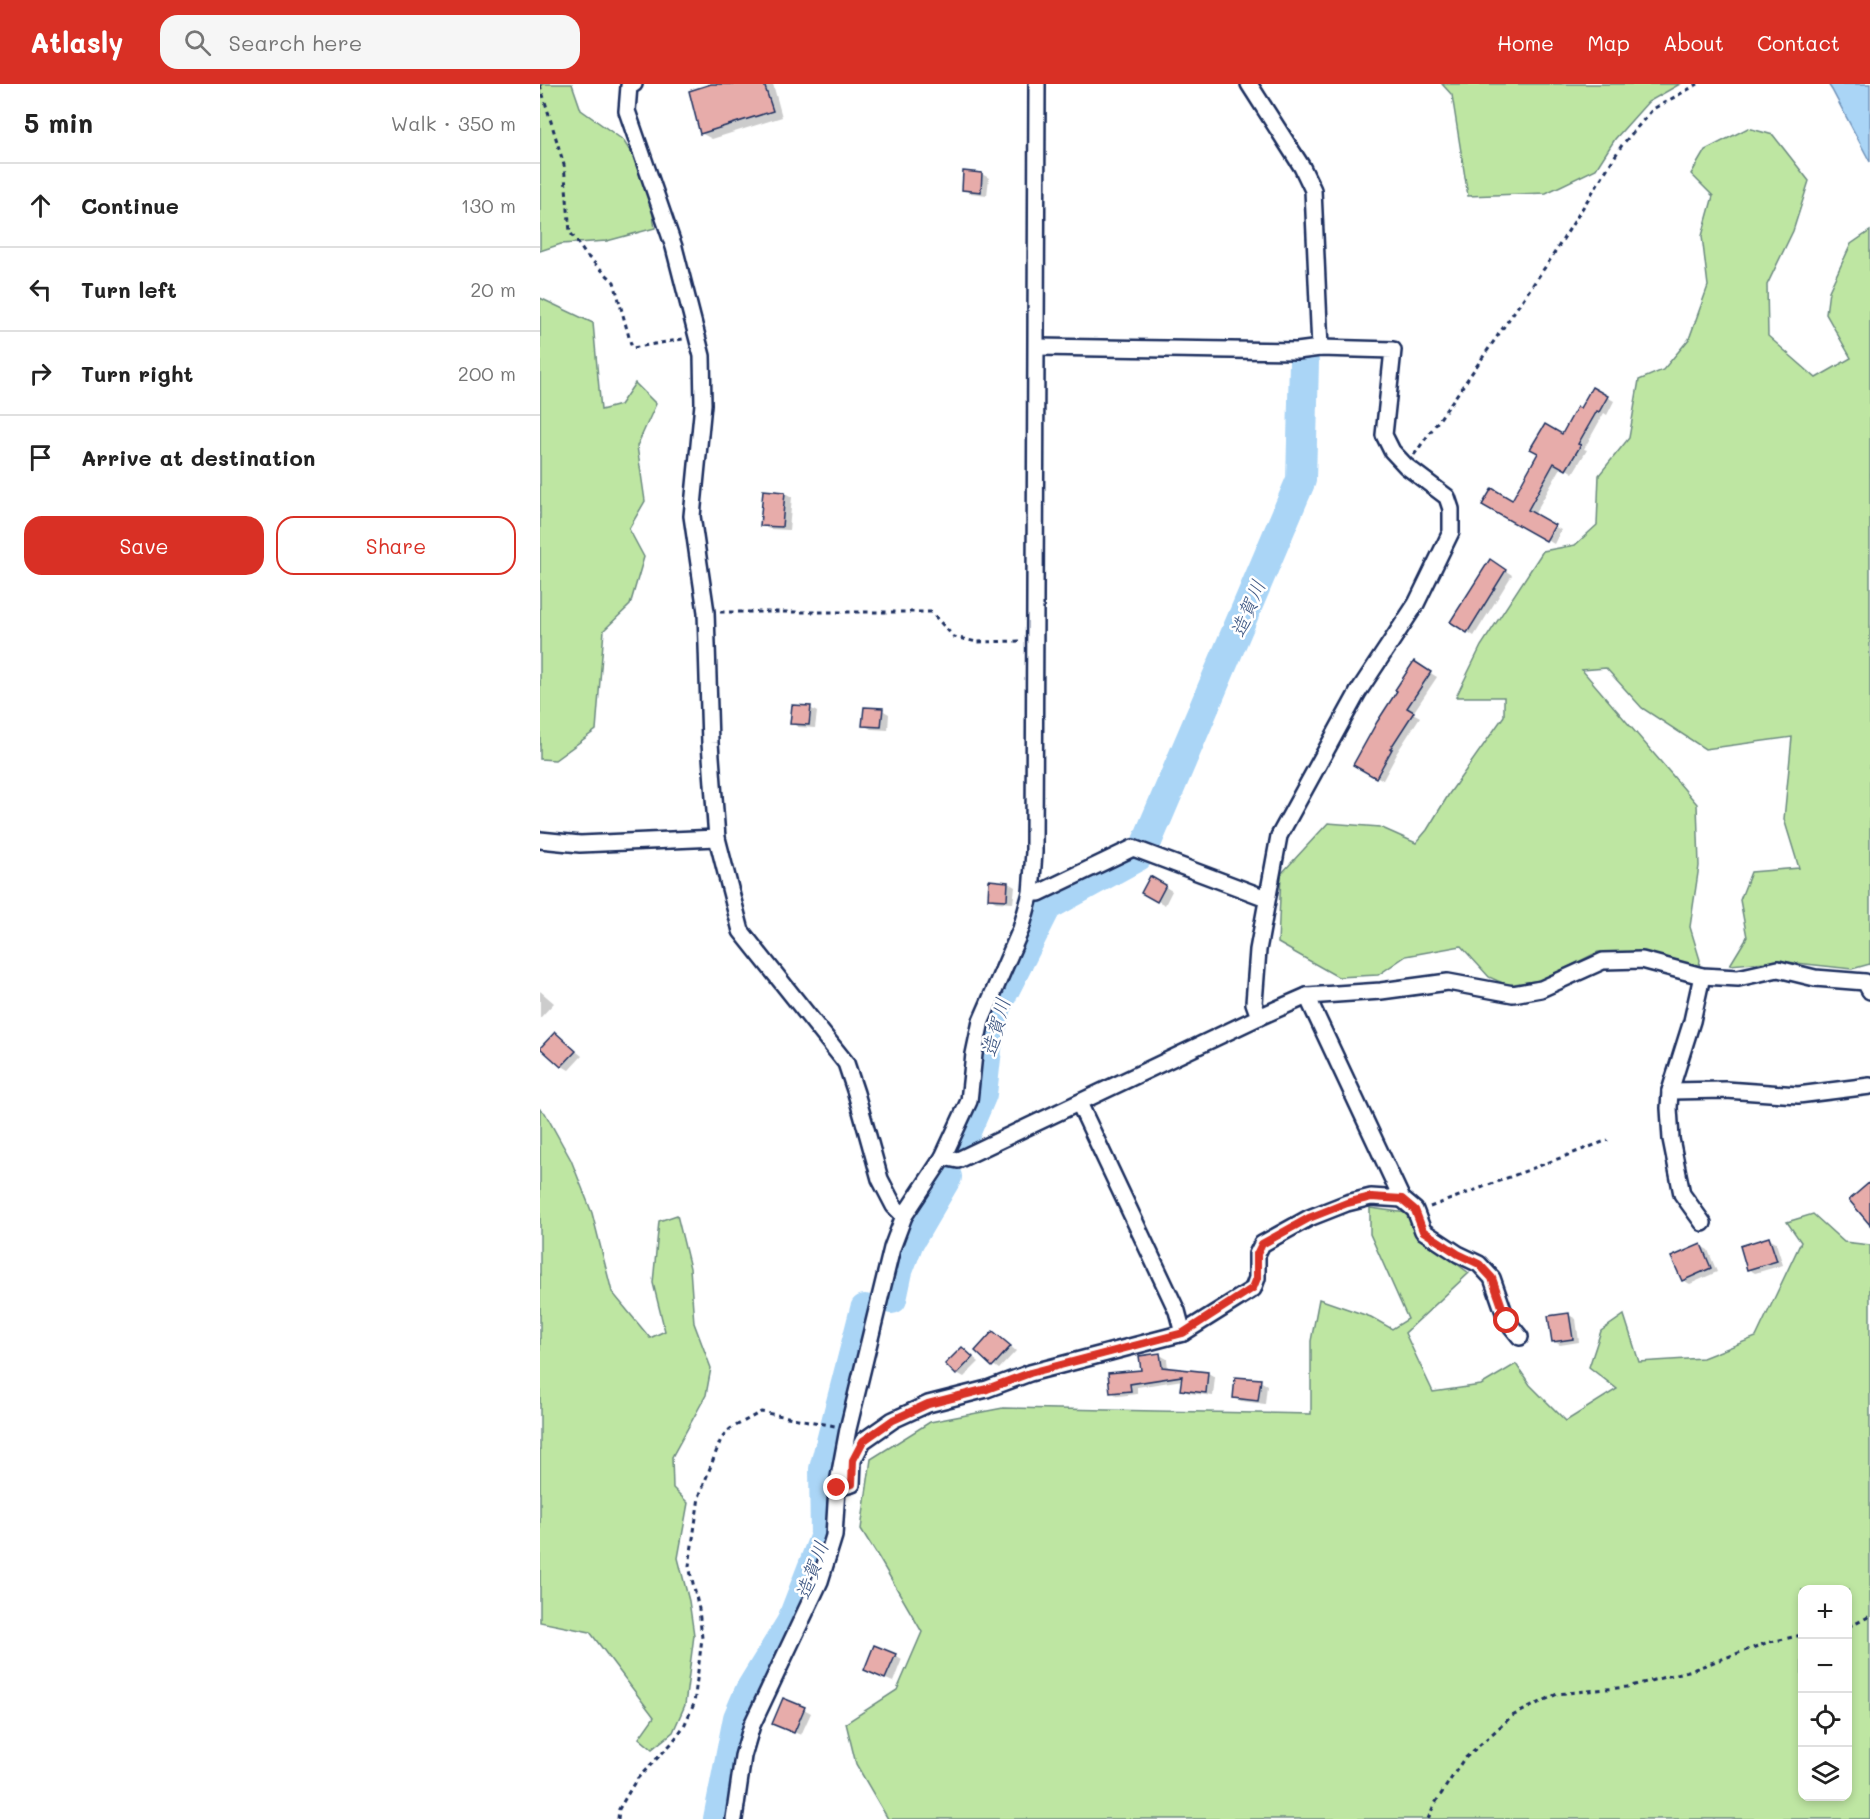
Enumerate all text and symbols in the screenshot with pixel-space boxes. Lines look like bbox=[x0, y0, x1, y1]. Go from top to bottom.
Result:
search box bbox=[160, 15, 580, 69]
text: Atlasly bbox=[30, 24, 124, 60]
icon: search bbox=[181, 26, 214, 59]
text: Search here bbox=[229, 28, 362, 57]
text: Home bbox=[1497, 29, 1554, 56]
text: Map bbox=[1587, 29, 1630, 56]
text: About bbox=[1663, 29, 1724, 56]
text: Contact bbox=[1757, 29, 1840, 56]
text: 5 min bbox=[24, 106, 93, 140]
text: Walk · 350 m bbox=[391, 110, 516, 136]
icon: ahead bbox=[24, 189, 57, 222]
text: Continue bbox=[81, 191, 179, 220]
text: 130 m bbox=[461, 192, 516, 218]
icon: left bbox=[24, 273, 57, 306]
text: Turn left bbox=[81, 275, 177, 304]
text: 20 m bbox=[470, 276, 516, 302]
icon: right bbox=[24, 357, 57, 390]
text: Turn right bbox=[81, 359, 193, 388]
text: 200 m bbox=[458, 360, 516, 386]
icon: arrive bbox=[24, 441, 57, 474]
text: Arrive at destination bbox=[81, 443, 316, 472]
button: Save bbox=[24, 516, 264, 575]
button: Share bbox=[276, 516, 516, 575]
water label: 造賀川 bbox=[1223, 575, 1271, 641]
water label: 造賀川 bbox=[975, 995, 1015, 1059]
route start bbox=[1493, 1307, 1519, 1333]
route end bbox=[823, 1474, 849, 1500]
water label: 造賀川 bbox=[789, 1537, 833, 1603]
map controls bbox=[1798, 1585, 1852, 1801]
button: + bbox=[1798, 1585, 1852, 1639]
button: − bbox=[1798, 1639, 1852, 1693]
button: locate bbox=[1798, 1693, 1852, 1747]
button: layers bbox=[1798, 1747, 1852, 1801]

